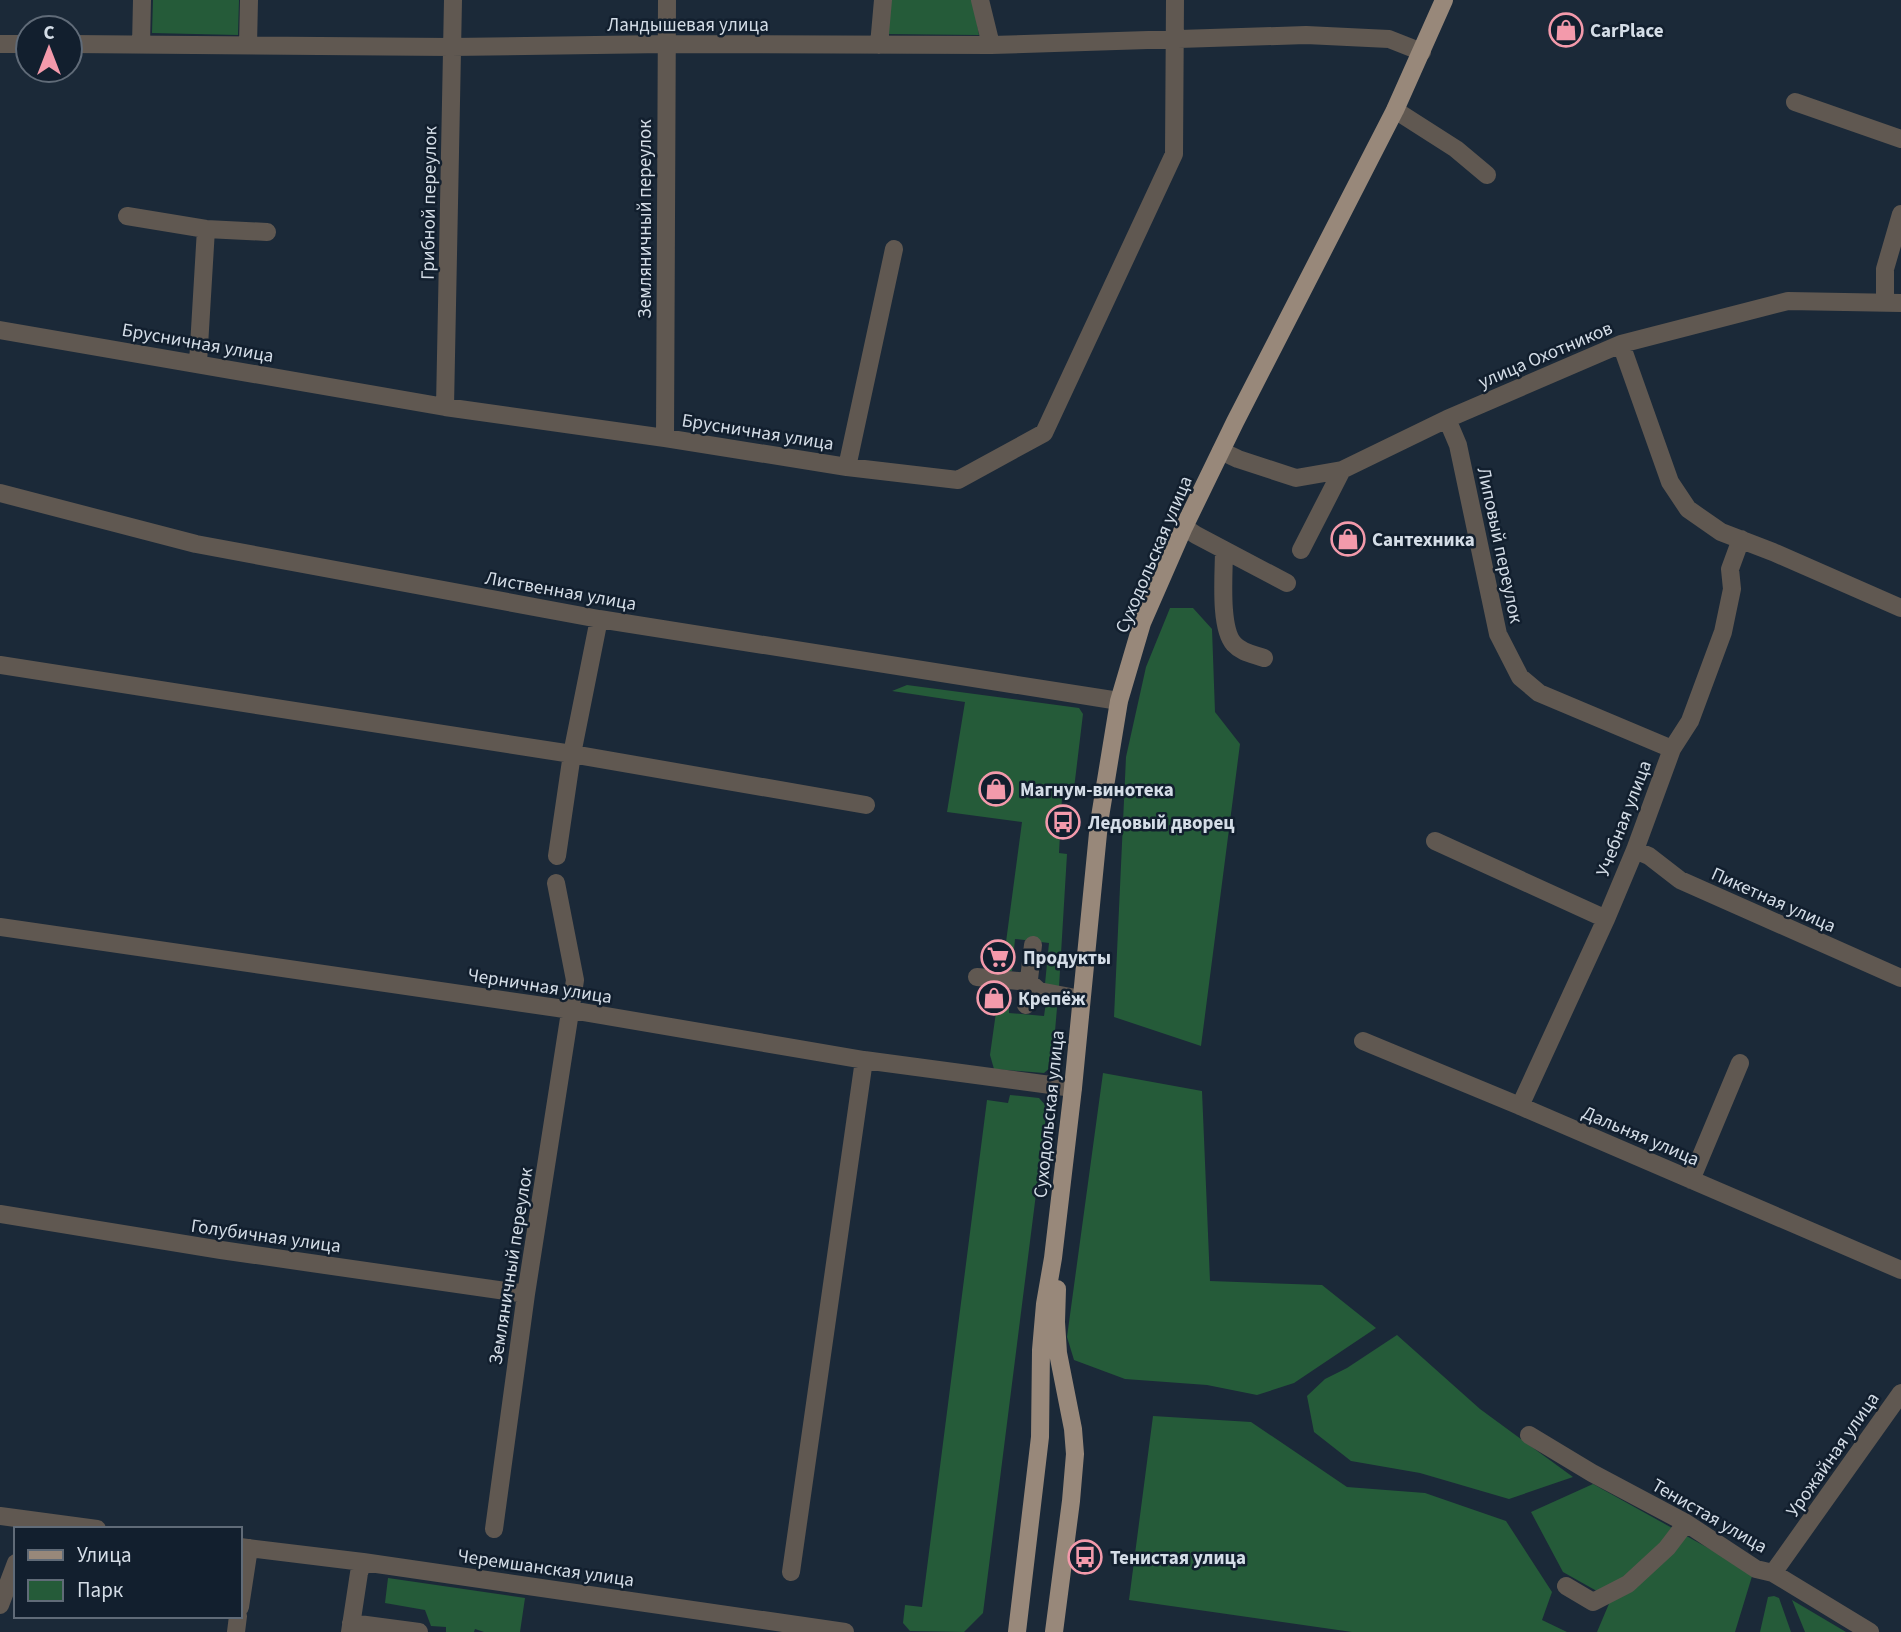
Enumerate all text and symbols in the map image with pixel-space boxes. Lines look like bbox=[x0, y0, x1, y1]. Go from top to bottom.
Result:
shop icon: CarPlace bbox=[1547, 11, 1585, 49]
street label: Ландышевая улица bbox=[607, 12, 769, 39]
north arrow bbox=[14, 14, 84, 84]
place label: CarPlace bbox=[1590, 18, 1664, 45]
text: С bbox=[43, 20, 55, 47]
street label: Земляничный переулок bbox=[632, 119, 659, 319]
street label: Грибной переулок bbox=[415, 125, 444, 280]
street label: улица Охотников bbox=[1474, 315, 1617, 396]
street label: Брусничная улица bbox=[120, 317, 276, 370]
street label: Брусничная улица bbox=[680, 407, 836, 458]
street label: Липовый переулок bbox=[1470, 465, 1529, 626]
street label: Суходольская улица bbox=[1109, 472, 1200, 637]
shop icon: Сантехника bbox=[1329, 520, 1367, 558]
place label: Сантехника bbox=[1372, 527, 1475, 554]
street label: Лиственная улица bbox=[483, 565, 639, 618]
street label: Учебная улица bbox=[1590, 757, 1659, 881]
shop icon: Магнум-винотека bbox=[977, 770, 1015, 808]
place label: Магнум-винотека bbox=[1020, 777, 1174, 804]
bus stop icon: Ледовый дворец bbox=[1044, 803, 1082, 841]
place label: Ледовый дворец bbox=[1087, 810, 1235, 837]
street label: Пикетная улица bbox=[1707, 861, 1840, 940]
supermarket icon: Продукты bbox=[979, 938, 1017, 976]
place label: Продукты bbox=[1023, 945, 1111, 972]
street label: Черничная улица bbox=[465, 962, 614, 1011]
shop icon: Крепёж bbox=[975, 979, 1013, 1017]
place label: Крепёж bbox=[1018, 986, 1086, 1013]
street label: Суходольская улица bbox=[1027, 1029, 1072, 1199]
street label: Дальняя улица bbox=[1578, 1100, 1703, 1173]
street label: Земляничный переулок bbox=[483, 1165, 541, 1367]
street label: Голубичная улица bbox=[189, 1213, 343, 1260]
street label: Урожайная улица bbox=[1780, 1387, 1886, 1523]
street label: Тенистая улица bbox=[1646, 1472, 1772, 1560]
legend bbox=[14, 1527, 242, 1618]
bus stop icon: Тенистая улица bbox=[1066, 1538, 1104, 1576]
text: Улица bbox=[77, 1540, 132, 1570]
street label: Черемшанская улица bbox=[456, 1543, 636, 1594]
place label: Тенистая улица bbox=[1110, 1545, 1246, 1572]
text: Парк bbox=[77, 1575, 124, 1605]

